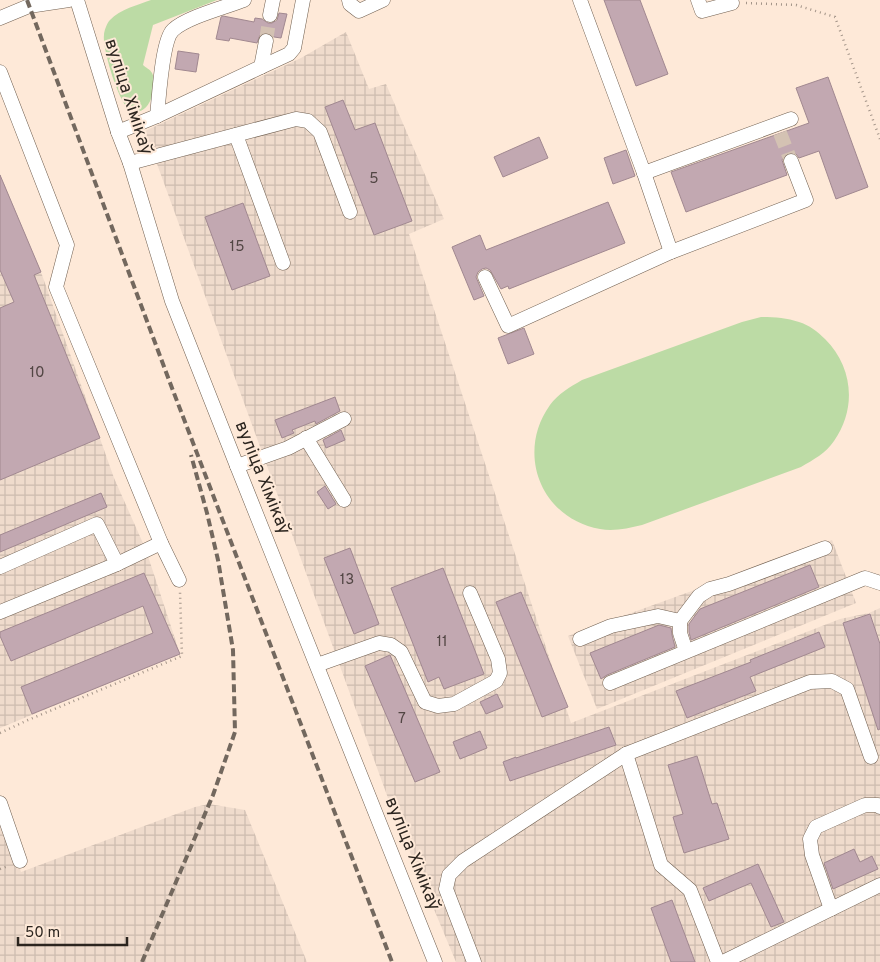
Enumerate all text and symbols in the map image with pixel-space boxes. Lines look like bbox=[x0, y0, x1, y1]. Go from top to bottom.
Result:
street label: вуліца Хімікаў bbox=[98, 36, 158, 158]
house number: 5 bbox=[369, 170, 379, 189]
house number: 15 bbox=[230, 238, 244, 257]
house number: 10 bbox=[29, 364, 45, 383]
street label: вуліца Хімікаў bbox=[229, 418, 295, 538]
house number: 13 bbox=[340, 571, 354, 590]
house number: 11 bbox=[436, 633, 448, 652]
house number: 7 bbox=[398, 710, 406, 729]
street label: вуліца Хімікаў bbox=[379, 794, 445, 914]
scale bar bbox=[18, 914, 126, 946]
text: 50 m bbox=[25, 924, 60, 943]

